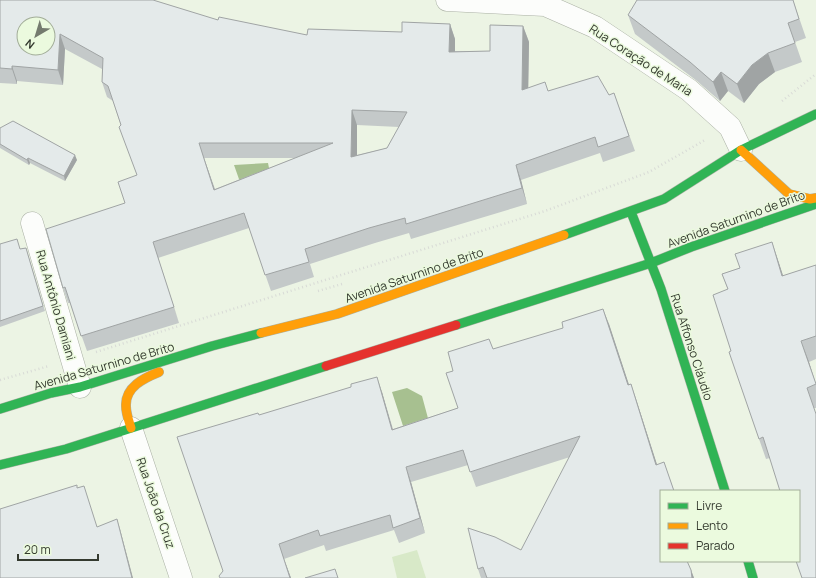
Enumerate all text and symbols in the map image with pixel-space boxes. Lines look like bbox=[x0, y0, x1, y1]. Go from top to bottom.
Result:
north arrow bbox=[16, 16, 56, 56]
street label: Rua Coração de Maria bbox=[586, 20, 696, 100]
text: N bbox=[22, 36, 37, 53]
street label: Avenida Saturnino de Brito bbox=[665, 186, 807, 252]
street label: Avenida Saturnino de Brito bbox=[342, 243, 486, 307]
street label: Rua Antônio Damiani bbox=[32, 248, 80, 362]
street label: Rua Affonso Cláudio bbox=[667, 292, 717, 402]
street label: Avenida Saturnino de Brito bbox=[32, 338, 176, 394]
street label: Rua João da Cruz bbox=[132, 455, 180, 551]
legend bbox=[660, 490, 800, 562]
text: Livre bbox=[696, 497, 722, 514]
text: Lento bbox=[696, 517, 728, 534]
scale bar bbox=[18, 536, 98, 562]
text: Parado bbox=[696, 537, 735, 554]
text: 20 m bbox=[24, 541, 51, 558]

